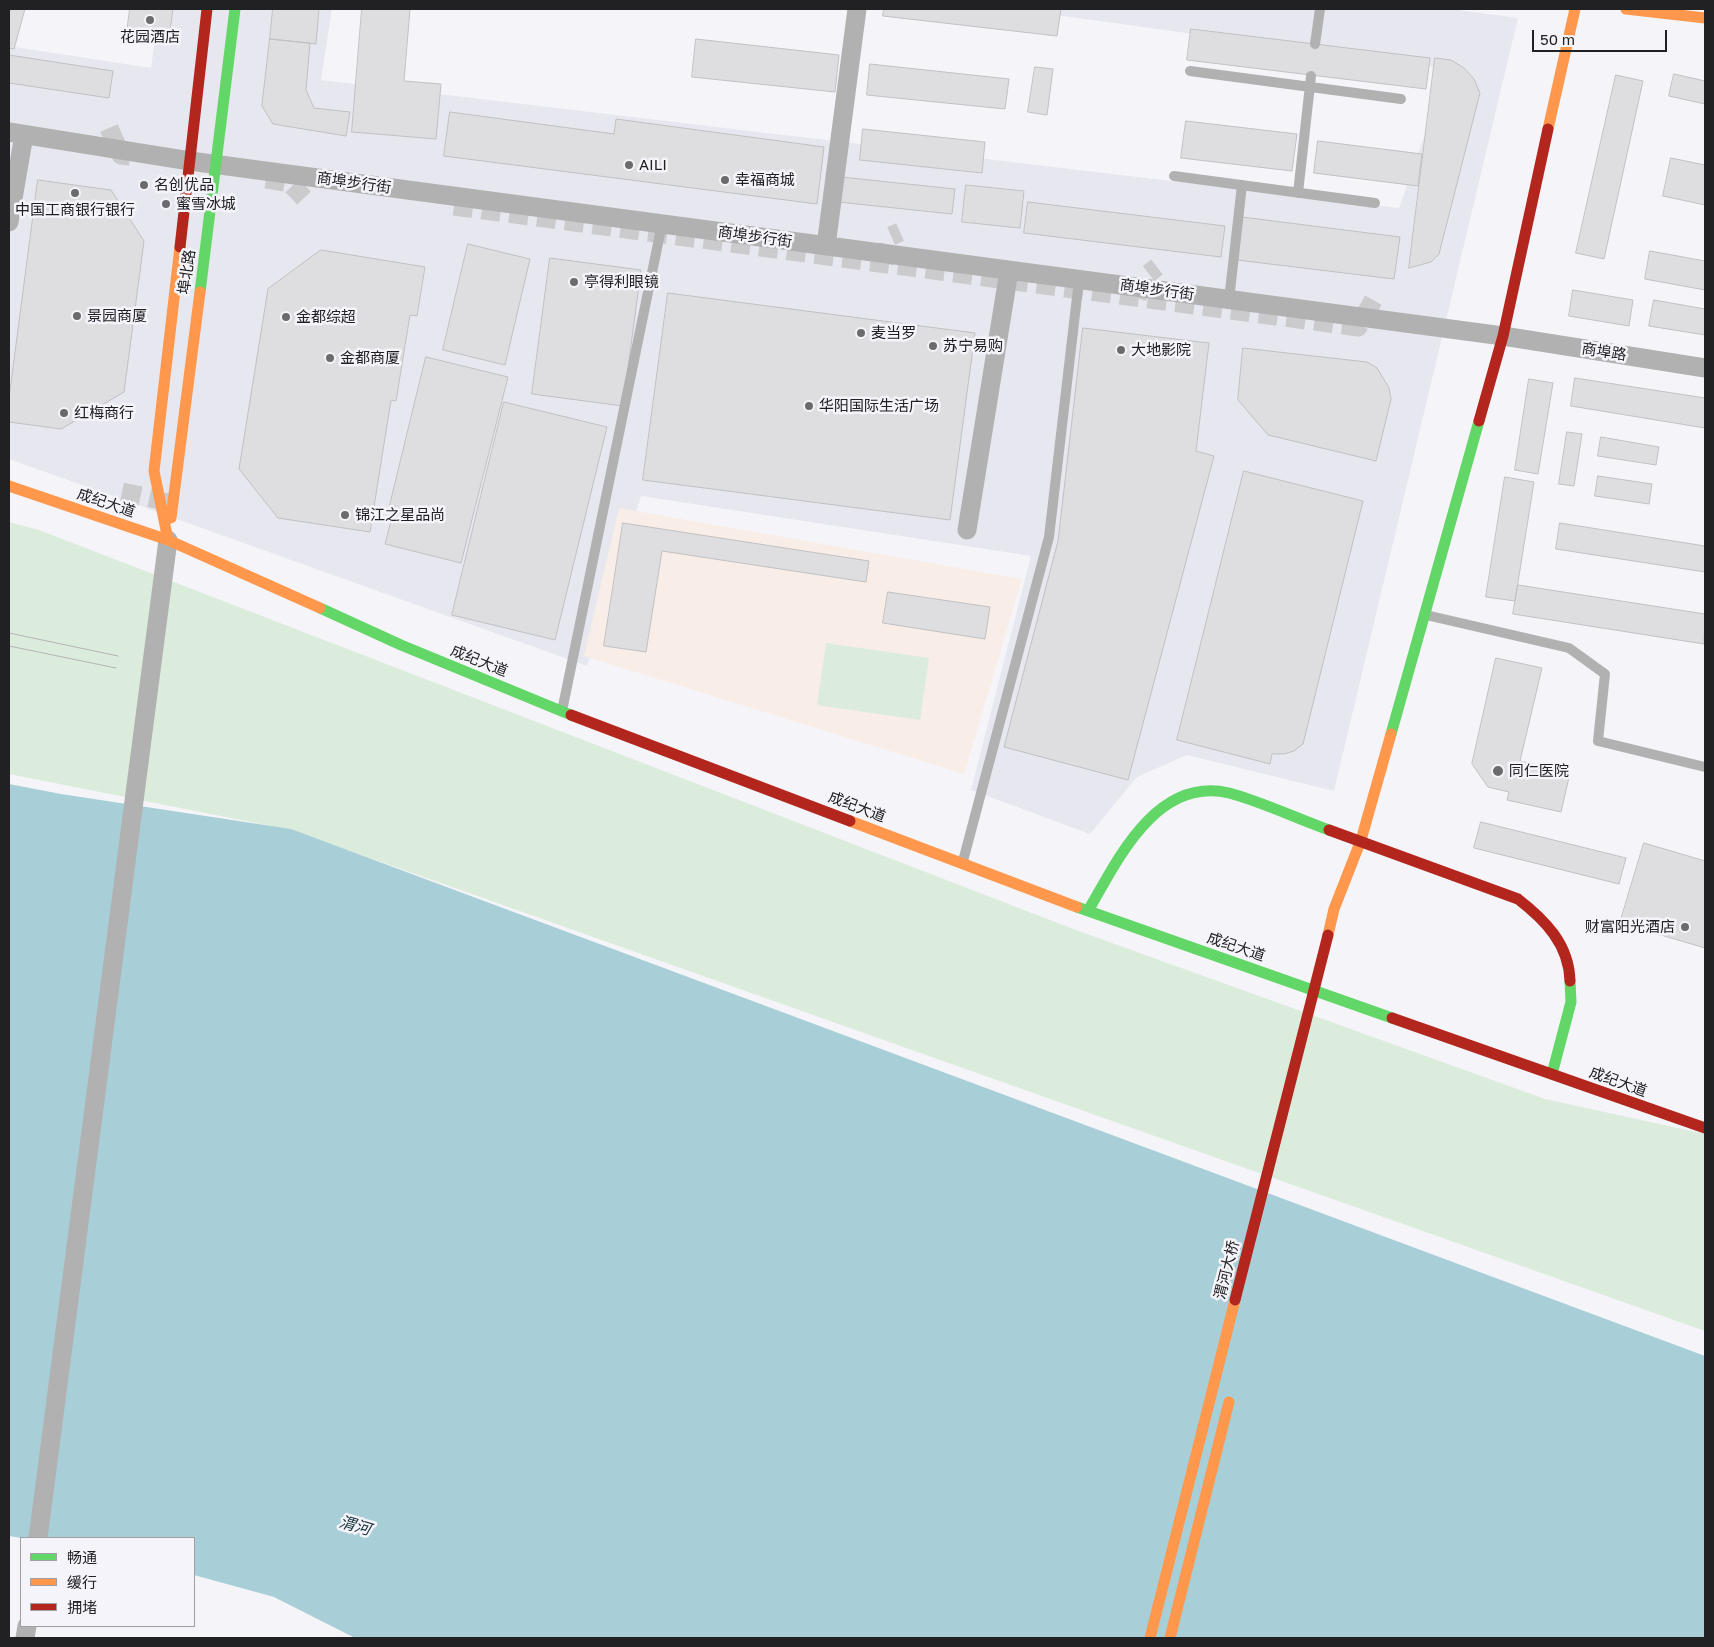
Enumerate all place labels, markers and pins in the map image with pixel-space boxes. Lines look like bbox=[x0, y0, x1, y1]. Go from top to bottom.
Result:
marker: 花园酒店 bbox=[144, 14, 156, 26]
place label: 花园酒店 bbox=[120, 28, 180, 46]
place label: AILI bbox=[639, 156, 667, 174]
marker: AILI bbox=[623, 159, 635, 171]
place label: 幸福商城 bbox=[735, 171, 795, 189]
marker: 幸福商城 bbox=[719, 174, 731, 186]
place label: 名创优品 bbox=[154, 176, 214, 194]
marker: 名创优品 bbox=[138, 179, 150, 191]
marker: 中国工商银行银行 bbox=[69, 187, 81, 199]
place label: 蜜雪冰城 bbox=[176, 195, 236, 213]
marker: 蜜雪冰城 bbox=[160, 198, 172, 210]
place label: 中国工商银行银行 bbox=[15, 201, 135, 219]
place label: 亭得利眼镜 bbox=[584, 273, 659, 291]
marker: 亭得利眼镜 bbox=[568, 276, 580, 288]
place label: 景园商厦 bbox=[87, 307, 147, 325]
place label: 金都综超 bbox=[296, 308, 356, 326]
marker: 景园商厦 bbox=[71, 310, 83, 322]
marker: 金都综超 bbox=[280, 311, 292, 323]
place label: 麦当罗 bbox=[871, 324, 916, 342]
marker: 麦当罗 bbox=[855, 327, 867, 339]
place label: 苏宁易购 bbox=[943, 337, 1003, 355]
marker: 苏宁易购 bbox=[927, 340, 939, 352]
place label: 大地影院 bbox=[1131, 341, 1191, 359]
marker: 大地影院 bbox=[1115, 344, 1127, 356]
place label: 金都商厦 bbox=[340, 349, 400, 367]
marker: 金都商厦 bbox=[324, 352, 336, 364]
place label: 华阳国际生活广场 bbox=[819, 397, 939, 415]
marker: 华阳国际生活广场 bbox=[803, 400, 815, 412]
place label: 红梅商行 bbox=[74, 404, 134, 422]
marker: 红梅商行 bbox=[58, 407, 70, 419]
place label: 锦江之星品尚 bbox=[355, 506, 445, 524]
marker: 锦江之星品尚 bbox=[339, 509, 351, 521]
place label: 同仁医院 bbox=[1509, 762, 1569, 780]
marker: 同仁医院 bbox=[1491, 764, 1505, 778]
place label: 财富阳光酒店 bbox=[1585, 918, 1675, 936]
marker: 财富阳光酒店 bbox=[1679, 921, 1691, 933]

